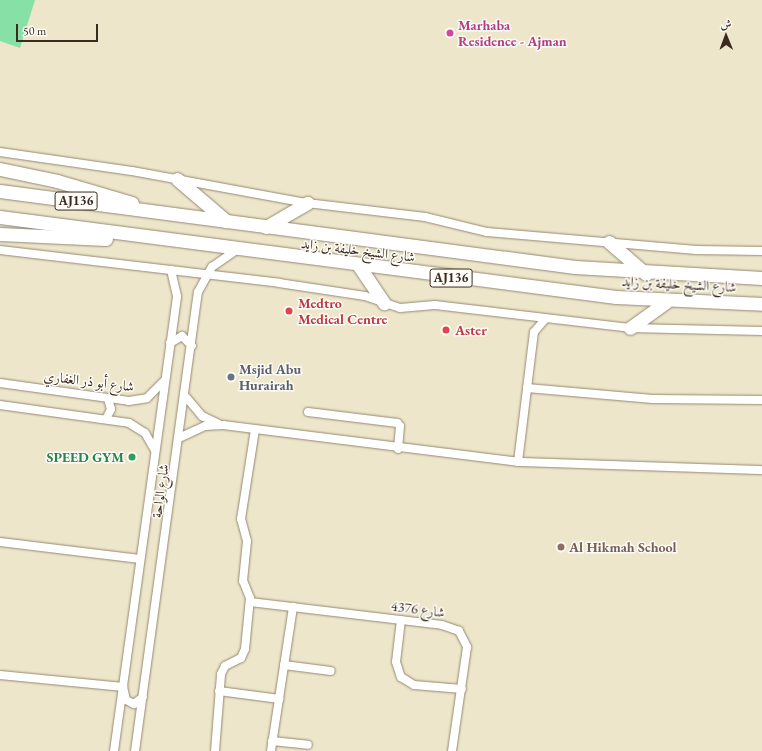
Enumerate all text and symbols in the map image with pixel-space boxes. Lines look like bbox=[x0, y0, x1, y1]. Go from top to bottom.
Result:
scale bar bbox=[18, 16, 100, 42]
north arrow bbox=[706, 16, 746, 56]
place label: Marhaba Residence - Ajman bbox=[458, 17, 567, 50]
text: ش bbox=[720, 17, 731, 31]
text: 50 m bbox=[23, 23, 46, 39]
marker: Marhaba Residence - Ajman bbox=[445, 28, 455, 38]
road number: AJ136 bbox=[54, 190, 98, 212]
street label: شارع الشيخ خليفة بن زايد bbox=[300, 235, 416, 265]
road number: AJ136 bbox=[429, 267, 473, 289]
street label: شارع الشيخ خليفة بن زايد bbox=[621, 273, 737, 295]
place label: Medtro Medical Centre bbox=[298, 295, 387, 328]
marker: Medtro Medical Centre bbox=[283, 305, 295, 317]
place label: Aster bbox=[455, 322, 487, 338]
marker: Aster bbox=[440, 324, 452, 336]
place label: Msjid Abu Hurairah bbox=[239, 361, 301, 394]
street label: شارع أبو ذر الغفاري bbox=[43, 367, 135, 395]
marker: Msjid Abu Hurairah bbox=[226, 372, 236, 382]
place label: SPEED GYM bbox=[47, 449, 124, 465]
marker: SPEED GYM bbox=[127, 452, 137, 462]
street label: شارع الواحة bbox=[148, 463, 172, 519]
place label: Al Hikmah School bbox=[569, 539, 676, 555]
marker: Al Hikmah School bbox=[556, 542, 566, 552]
street label: شارع 4376 bbox=[390, 597, 446, 621]

